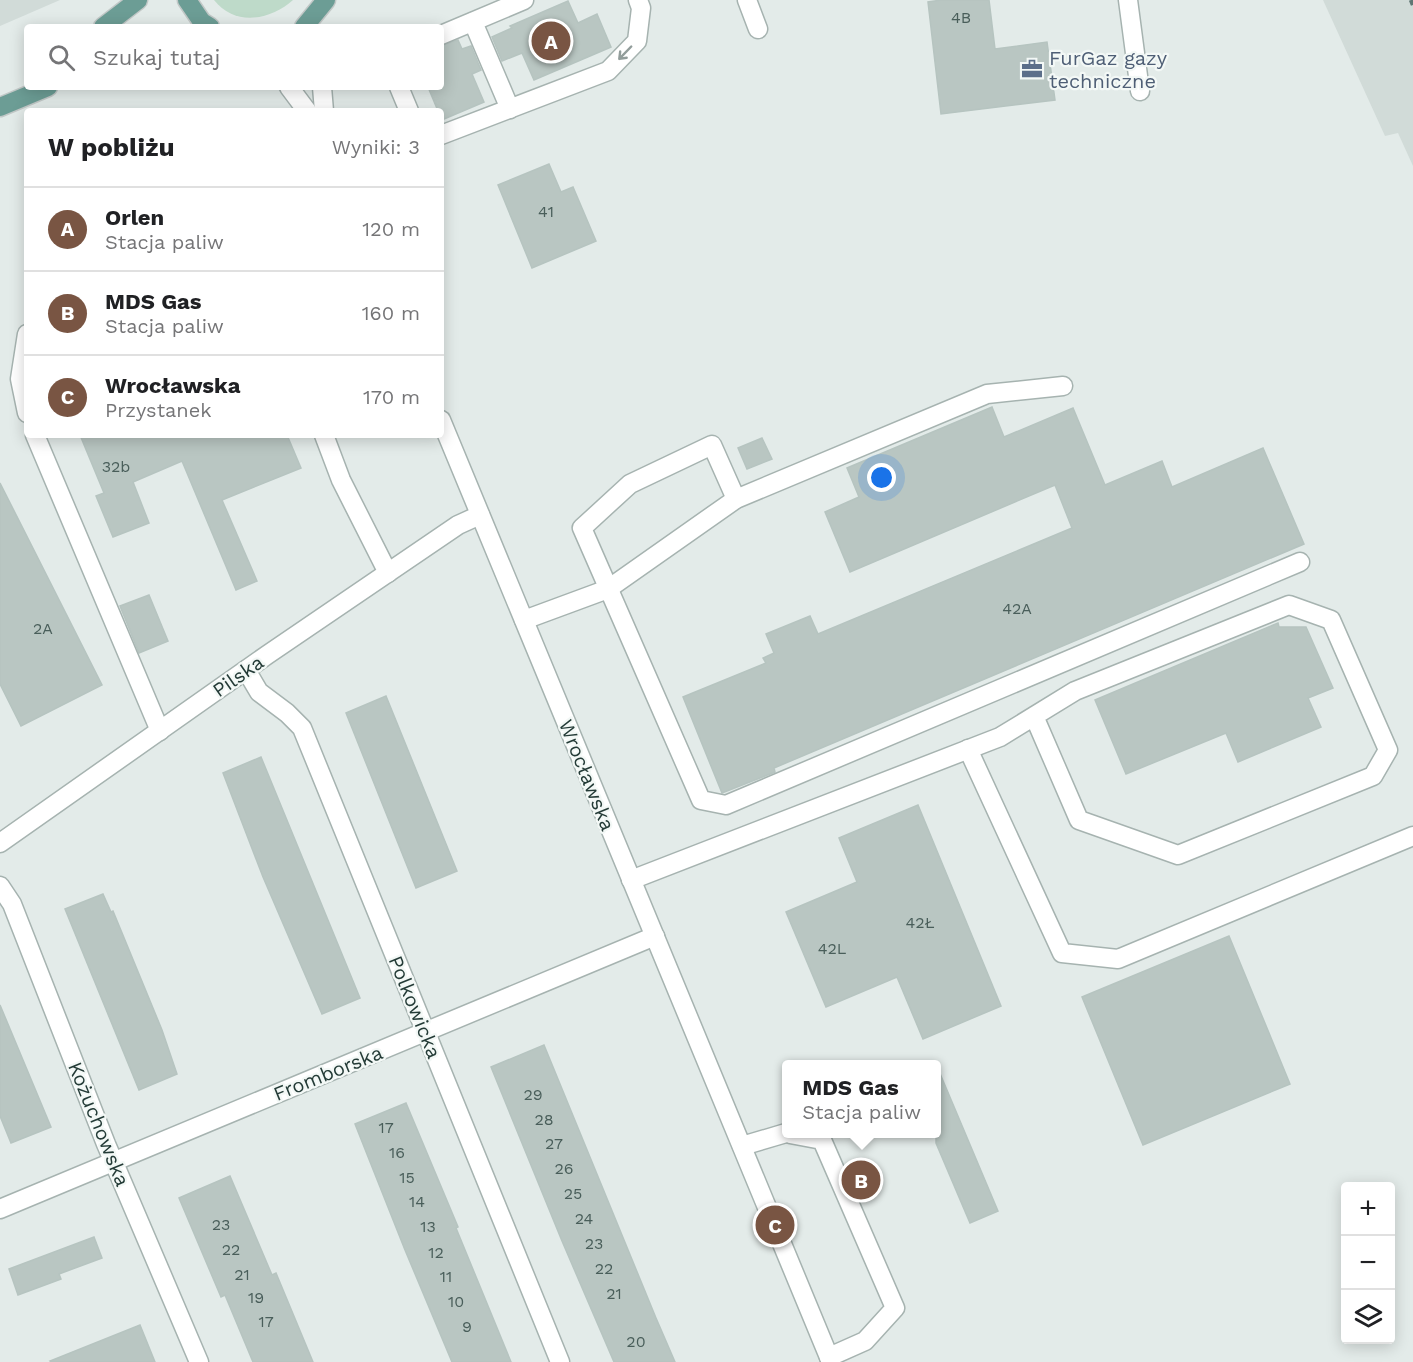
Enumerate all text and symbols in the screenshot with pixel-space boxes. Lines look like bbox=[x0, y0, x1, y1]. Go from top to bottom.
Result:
house number: 4B bbox=[951, 8, 971, 27]
pin: A bbox=[532, 18, 570, 63]
search box bbox=[24, 24, 444, 90]
icon: search bbox=[45, 41, 78, 74]
text: Szukaj tutaj bbox=[93, 45, 220, 70]
one-way arrow bbox=[618, 46, 633, 61]
place label: FurGaz gazy techniczne bbox=[1049, 46, 1168, 93]
office icon: FurGaz gazy techniczne bbox=[1020, 57, 1044, 81]
text: W pobliżu bbox=[48, 132, 175, 162]
text: Wyniki: 3 bbox=[332, 135, 420, 159]
house number: 41 bbox=[538, 202, 554, 221]
text: Orlen bbox=[105, 205, 164, 230]
text: A bbox=[61, 217, 74, 241]
text: 120 m bbox=[362, 217, 420, 241]
text: Stacja paliw bbox=[105, 230, 224, 254]
text: MDS Gas bbox=[105, 289, 202, 314]
text: B bbox=[61, 301, 74, 325]
text: 160 m bbox=[362, 301, 420, 325]
text: Stacja paliw bbox=[105, 314, 224, 338]
text: Wrocławska bbox=[105, 373, 240, 398]
text: C bbox=[61, 385, 74, 409]
text: 170 m bbox=[363, 385, 420, 409]
text: Przystanek bbox=[105, 398, 212, 422]
house number: 32b bbox=[102, 457, 130, 476]
your location bbox=[867, 463, 896, 492]
house number: 42A bbox=[1002, 599, 1032, 618]
house number: 2A bbox=[33, 619, 53, 638]
street label: Pilska bbox=[208, 650, 268, 702]
street label: Wrocławska bbox=[554, 716, 620, 834]
house number: 42Ł bbox=[905, 913, 935, 932]
house number: 42L bbox=[818, 939, 847, 958]
street label: Polkowicka bbox=[384, 952, 446, 1062]
street label: Fromborska bbox=[270, 1040, 386, 1106]
street label: Kożuchowska bbox=[63, 1058, 135, 1190]
popup bbox=[782, 1060, 941, 1138]
text: MDS Gas bbox=[802, 1075, 899, 1100]
house number: 29 bbox=[523, 1085, 543, 1104]
text: Stacja paliw bbox=[802, 1100, 921, 1124]
house number: 28 bbox=[534, 1110, 554, 1129]
house number: 17 bbox=[378, 1118, 394, 1137]
house number: 27 bbox=[545, 1134, 563, 1153]
house number: 16 bbox=[389, 1143, 405, 1162]
pin: B bbox=[842, 1158, 880, 1202]
house number: 26 bbox=[554, 1159, 574, 1178]
house number: 15 bbox=[399, 1168, 415, 1187]
map controls bbox=[1341, 1182, 1395, 1344]
button: + bbox=[1341, 1182, 1395, 1236]
house number: 25 bbox=[564, 1184, 582, 1203]
house number: 14 bbox=[409, 1192, 425, 1211]
pin: C bbox=[756, 1202, 794, 1248]
house number: 24 bbox=[575, 1209, 594, 1228]
house number: 23 bbox=[212, 1215, 230, 1234]
house number: 13 bbox=[420, 1217, 436, 1236]
house number: 23 bbox=[585, 1234, 603, 1253]
button: − bbox=[1341, 1236, 1395, 1290]
house number: 22 bbox=[222, 1240, 240, 1259]
house number: 12 bbox=[428, 1243, 444, 1262]
house number: 22 bbox=[595, 1259, 613, 1278]
house number: 21 bbox=[234, 1265, 250, 1284]
house number: 11 bbox=[440, 1267, 452, 1286]
house number: 21 bbox=[606, 1284, 622, 1303]
house number: 19 bbox=[248, 1288, 264, 1307]
button: layers bbox=[1341, 1290, 1395, 1344]
house number: 10 bbox=[448, 1292, 464, 1311]
house number: 17 bbox=[258, 1312, 274, 1331]
house number: 9 bbox=[462, 1317, 472, 1336]
house number: 20 bbox=[626, 1332, 646, 1351]

